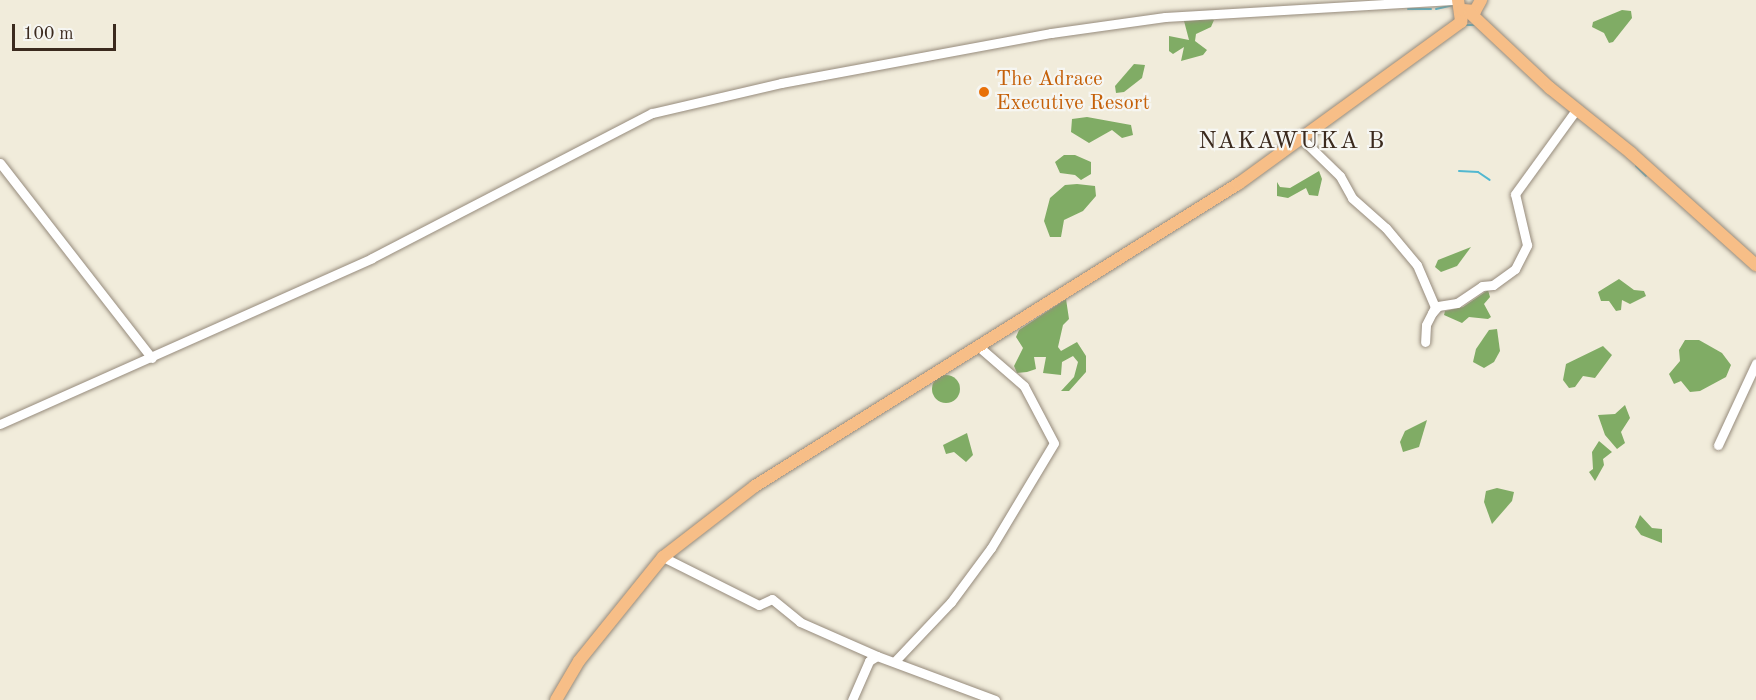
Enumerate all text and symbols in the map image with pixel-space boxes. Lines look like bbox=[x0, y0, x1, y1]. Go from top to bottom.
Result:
scale bar bbox=[15, 12, 118, 50]
text: 100 m bbox=[23, 25, 74, 43]
place label: The Adrace Executive Resort bbox=[996, 67, 1150, 117]
marker: The Adrace Executive Resort bbox=[977, 85, 991, 99]
district label: NAKAWUKA B bbox=[1198, 129, 1386, 157]

